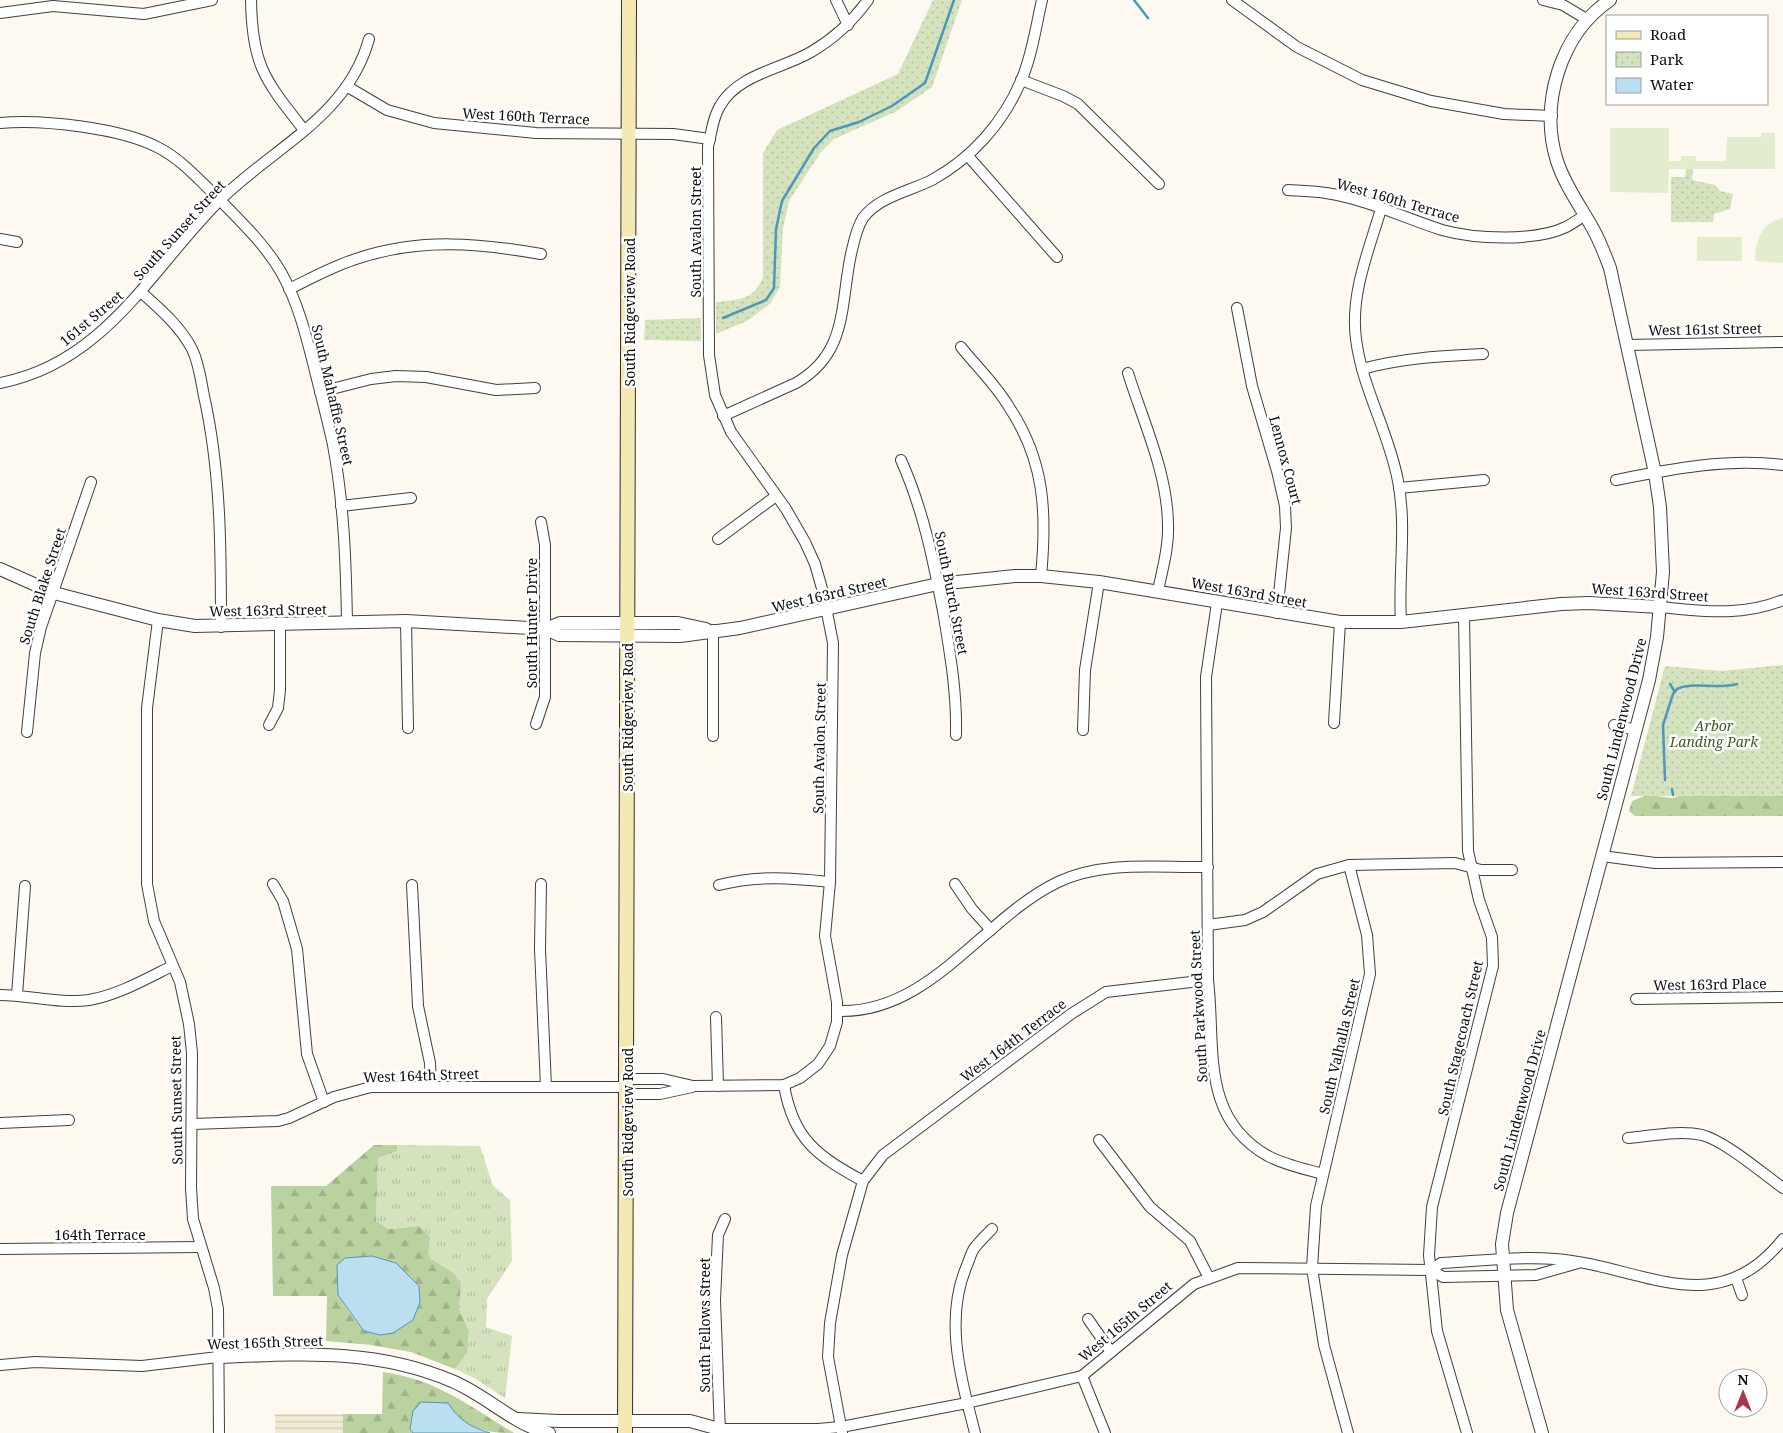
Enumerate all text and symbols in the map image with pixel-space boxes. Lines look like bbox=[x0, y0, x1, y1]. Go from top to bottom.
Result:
legend bbox=[1606, 15, 1768, 105]
text: Road bbox=[1650, 24, 1686, 44]
text: Park bbox=[1650, 49, 1684, 69]
text: Water bbox=[1650, 74, 1693, 94]
street label: West 160th Terrace bbox=[462, 103, 590, 129]
street label: South Avalon Street bbox=[686, 166, 705, 298]
street label: West 160th Terrace bbox=[1334, 173, 1462, 227]
street label: South Sunset Street bbox=[129, 176, 229, 284]
street label: South Ridgeview Road bbox=[620, 237, 639, 386]
street label: 161st Street bbox=[55, 286, 127, 350]
street label: West 161st Street bbox=[1648, 319, 1762, 339]
street label: South Mahaffie Street bbox=[308, 323, 358, 467]
street label: Lennox Court bbox=[1265, 414, 1307, 507]
street label: South Blake Street bbox=[14, 525, 70, 647]
street label: South Burch Street bbox=[931, 530, 973, 656]
street label: South Hunter Drive bbox=[522, 558, 541, 688]
street label: West 163rd Street bbox=[770, 572, 888, 616]
street label: West 163rd Street bbox=[1189, 572, 1309, 612]
street label: West 163rd Street bbox=[1591, 578, 1709, 606]
street label: West 163rd Street bbox=[209, 599, 327, 621]
street label: South Lindenwood Drive bbox=[1592, 636, 1650, 802]
street label: South Ridgeview Road bbox=[618, 642, 637, 791]
street label: South Avalon Street bbox=[808, 682, 830, 814]
park label: Arbor Landing Park bbox=[1669, 716, 1759, 751]
street label: South Parkwood Street bbox=[1185, 929, 1211, 1083]
street label: South Stagecoach Street bbox=[1433, 958, 1487, 1118]
street label: West 163rd Place bbox=[1653, 974, 1767, 994]
street label: South Valhalla Street bbox=[1314, 976, 1364, 1116]
street label: West 164th Terrace bbox=[956, 994, 1070, 1086]
street label: South Lindenwood Drive bbox=[1488, 1027, 1550, 1193]
street label: South Sunset Street bbox=[165, 1035, 187, 1165]
street label: South Ridgeview Road bbox=[618, 1047, 637, 1196]
street label: West 164th Street bbox=[363, 1063, 479, 1087]
street label: 164th Terrace bbox=[54, 1225, 146, 1244]
street label: South Fellows Street bbox=[695, 1257, 714, 1393]
street label: West 165th Street bbox=[1074, 1276, 1176, 1366]
street label: West 165th Street bbox=[207, 1330, 323, 1354]
north arrow bbox=[1718, 1368, 1768, 1418]
text: N bbox=[1737, 1370, 1749, 1389]

